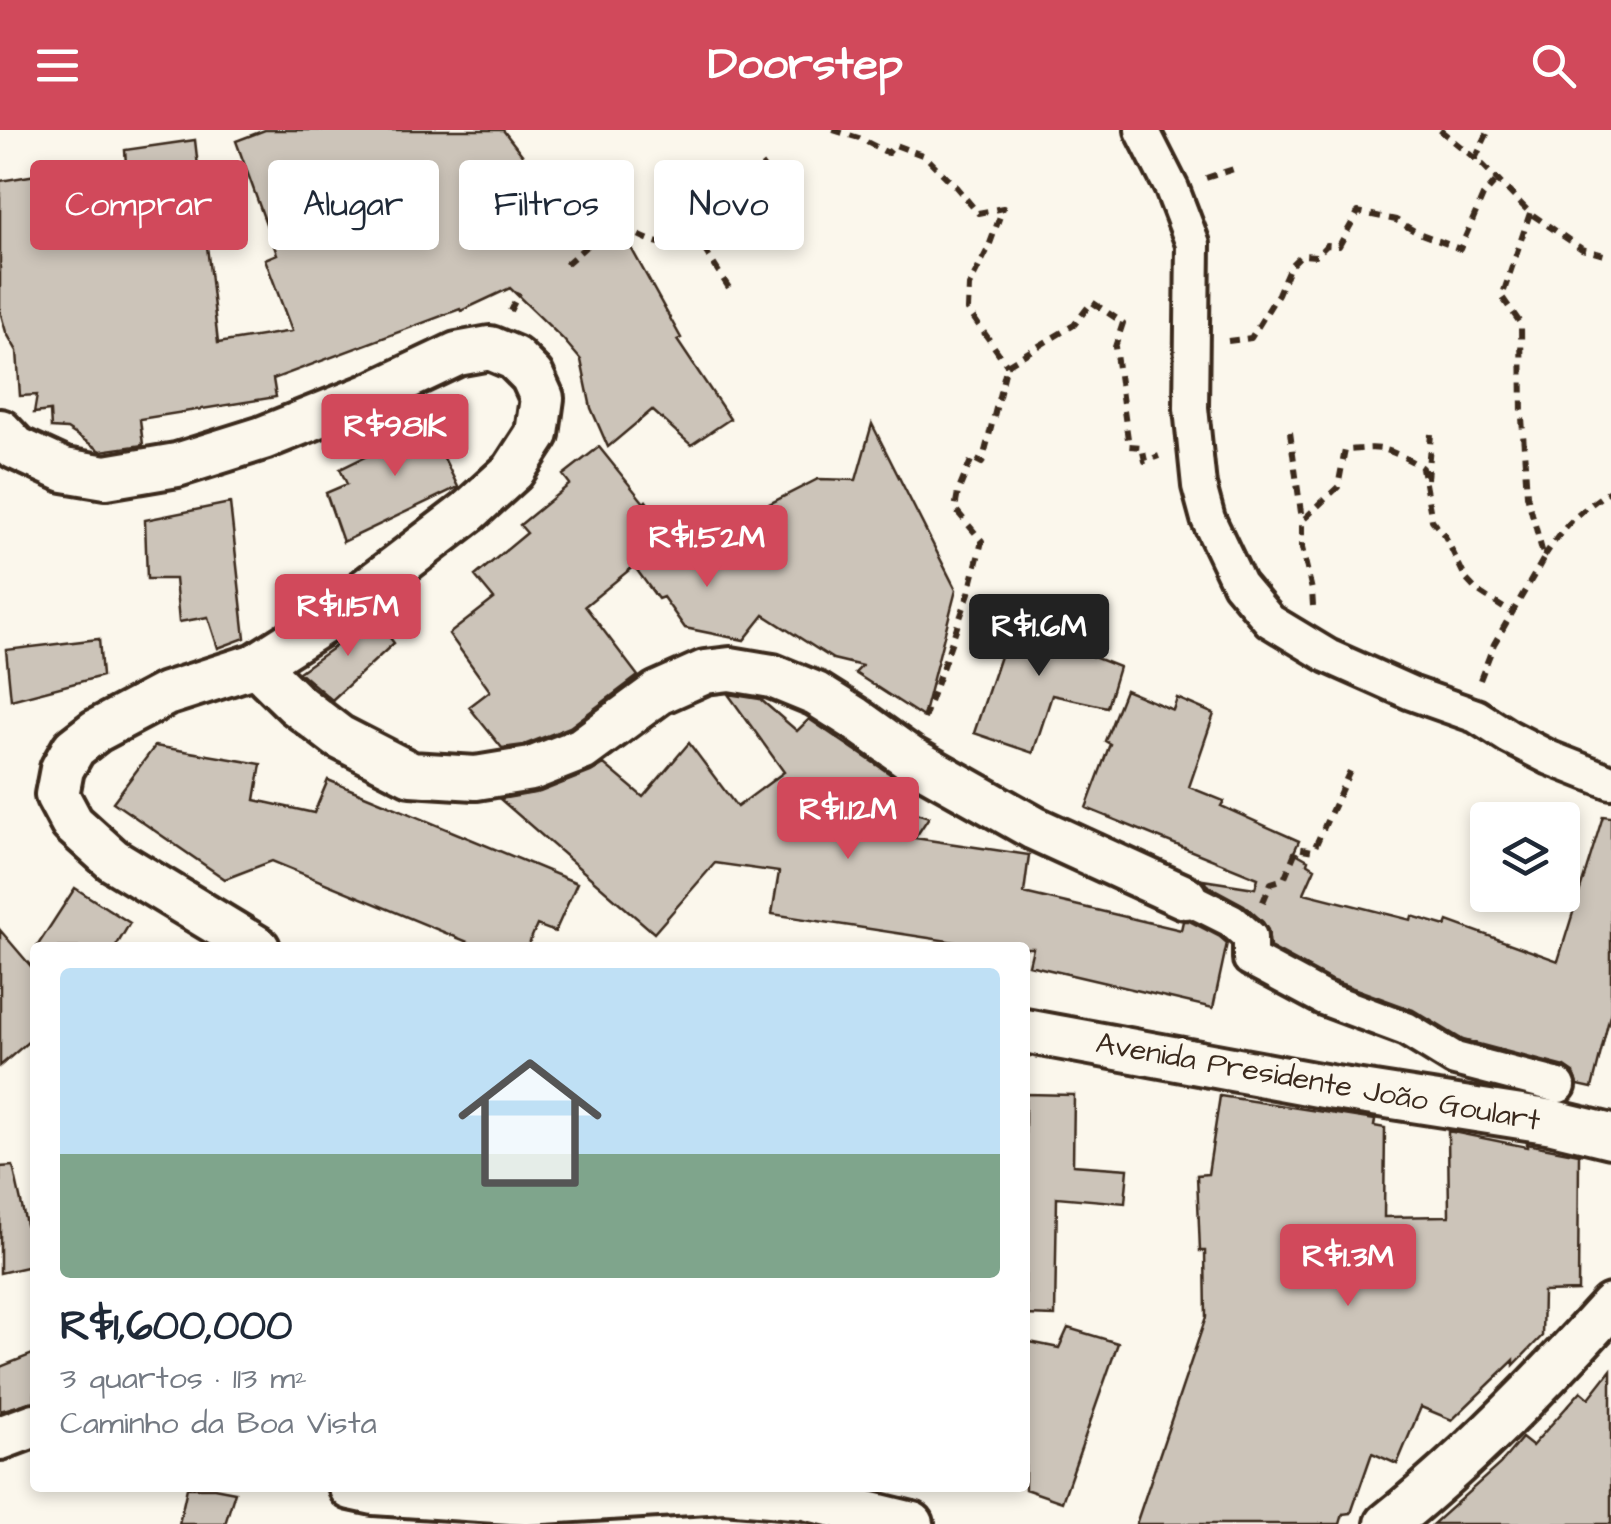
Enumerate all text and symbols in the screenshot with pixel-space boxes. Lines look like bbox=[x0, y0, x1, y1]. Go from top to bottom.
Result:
text: Doorstep bbox=[708, 34, 903, 96]
icon: menu bbox=[30, 38, 85, 93]
icon: search bbox=[1526, 38, 1581, 93]
chip: Comprar bbox=[30, 160, 248, 250]
chip: Alugar bbox=[268, 160, 439, 250]
chip: Filtros bbox=[459, 160, 634, 250]
chip: Novo bbox=[654, 160, 804, 250]
pin: R$981K bbox=[314, 394, 476, 479]
text: R$981K bbox=[343, 404, 447, 449]
pin: R$1.52M bbox=[615, 505, 799, 590]
text: R$1.52M bbox=[649, 515, 765, 560]
pin: R$1.15M bbox=[256, 574, 440, 659]
text: R$1.15M bbox=[297, 584, 399, 629]
pin: R$1.6M bbox=[958, 594, 1120, 679]
text: R$1.6M bbox=[991, 604, 1087, 649]
pin: R$1.12M bbox=[756, 777, 940, 862]
text: R$1.12M bbox=[799, 787, 897, 832]
map controls bbox=[1470, 802, 1580, 912]
button: layers bbox=[1470, 802, 1580, 912]
street label: Avenida Presidente João Goulart bbox=[1093, 1022, 1543, 1142]
icon: home bbox=[440, 1033, 620, 1213]
pin: R$1.3M bbox=[1267, 1224, 1429, 1309]
text: R$1.3M bbox=[1302, 1234, 1394, 1279]
text: R$1,600,000 bbox=[60, 1298, 292, 1356]
text: 3 quartos · 113 m² bbox=[60, 1356, 307, 1401]
text: Caminho da Boa Vista bbox=[60, 1401, 377, 1446]

